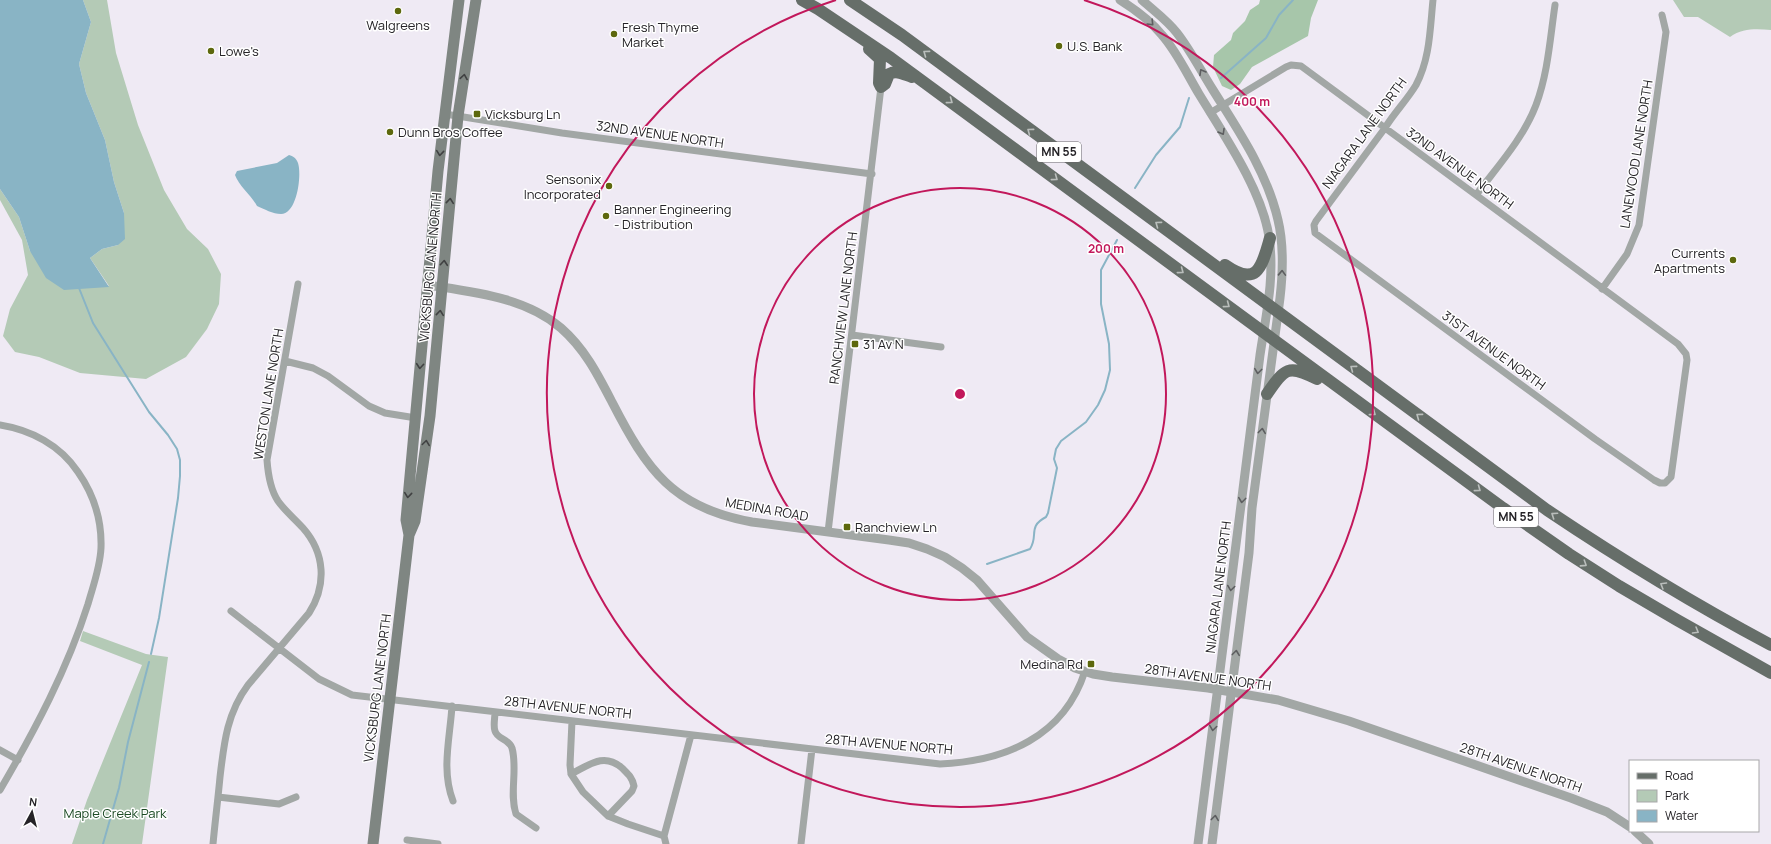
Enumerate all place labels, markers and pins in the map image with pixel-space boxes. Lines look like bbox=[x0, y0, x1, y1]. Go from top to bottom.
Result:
marker: Walgreens bbox=[393, 6, 403, 16]
place label: Walgreens bbox=[366, 16, 430, 34]
place label: Fresh Thyme Market bbox=[622, 18, 699, 51]
marker: Fresh Thyme Market bbox=[609, 29, 619, 39]
place label: U.S. Bank bbox=[1067, 37, 1123, 55]
marker: U.S. Bank bbox=[1054, 41, 1064, 51]
place label: Lowe's bbox=[219, 42, 259, 60]
marker: Lowe's bbox=[206, 46, 216, 56]
place label: Vicksburg Ln bbox=[485, 105, 560, 123]
marker: Vicksburg Ln bbox=[472, 109, 482, 119]
place label: Dunn Bros Coffee bbox=[398, 123, 503, 141]
marker: Dunn Bros Coffee bbox=[385, 127, 395, 137]
place label: Sensonix Incorporated bbox=[524, 170, 601, 203]
marker: Sensonix Incorporated bbox=[604, 181, 614, 191]
place label: Banner Engineering - Distribution bbox=[614, 200, 731, 233]
marker: Banner Engineering - Distribution bbox=[601, 211, 611, 221]
place label: Currents Apartments bbox=[1654, 244, 1725, 277]
marker: Currents Apartments bbox=[1728, 255, 1738, 265]
place label: 31 Av N bbox=[863, 335, 904, 353]
marker: 31 Av N bbox=[850, 339, 860, 349]
centre of rings bbox=[953, 387, 967, 401]
place label: Ranchview Ln bbox=[855, 518, 937, 536]
marker: Ranchview Ln bbox=[842, 522, 852, 532]
place label: Medina Rd bbox=[1020, 655, 1083, 673]
marker: Medina Rd bbox=[1086, 659, 1096, 669]

